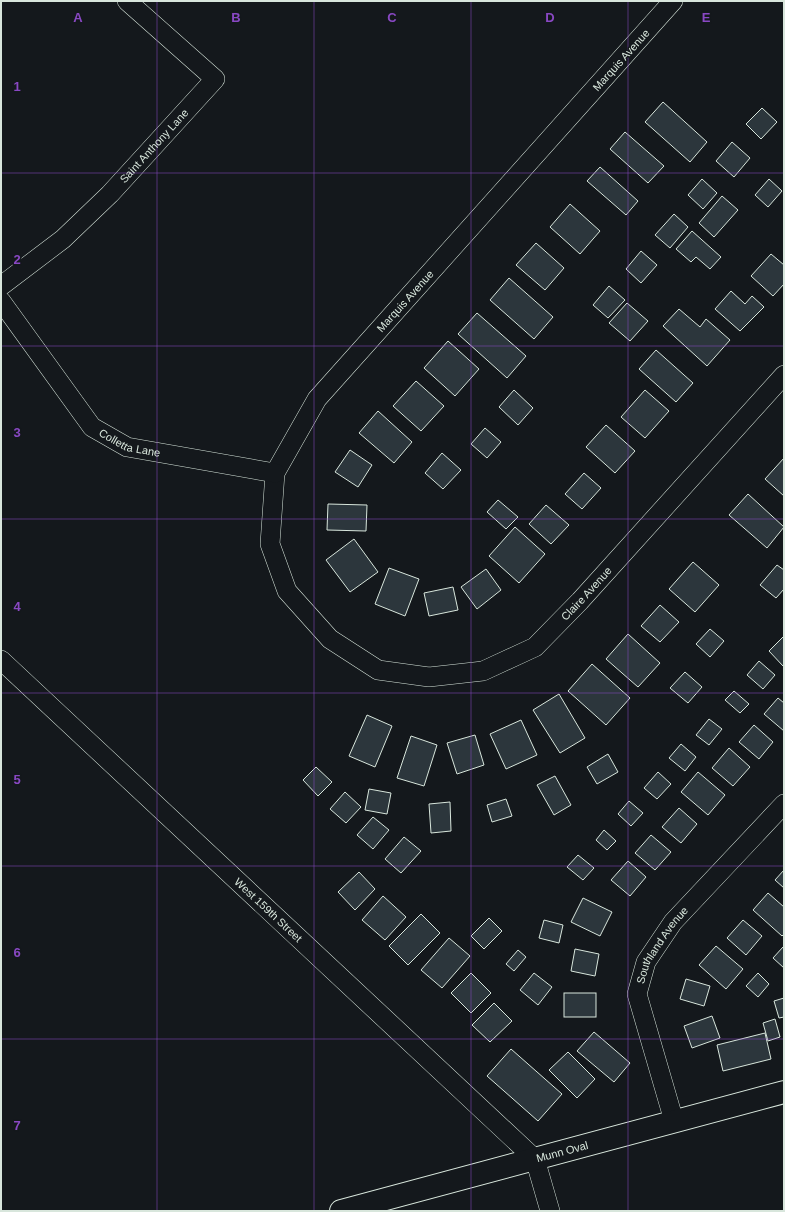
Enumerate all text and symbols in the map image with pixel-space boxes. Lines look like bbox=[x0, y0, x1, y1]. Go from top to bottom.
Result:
text: A bbox=[73, 10, 83, 25]
text: B bbox=[231, 10, 241, 25]
text: C bbox=[387, 10, 397, 25]
text: D bbox=[545, 10, 555, 25]
text: E bbox=[702, 10, 711, 25]
street label: Marquis Avenue bbox=[590, 27, 652, 93]
text: 1 bbox=[13, 79, 21, 94]
street label: Saint Anthony Lane bbox=[117, 107, 191, 185]
text: 2 bbox=[13, 252, 21, 267]
street label: Marquis Avenue bbox=[374, 268, 436, 334]
text: 3 bbox=[13, 425, 21, 440]
street label: Colletta Lane bbox=[97, 426, 161, 459]
street label: Claire Avenue bbox=[559, 564, 614, 623]
text: 4 bbox=[13, 599, 21, 614]
text: 5 bbox=[13, 772, 21, 787]
street label: West 159th Street bbox=[232, 875, 305, 944]
street label: Southland Avenue bbox=[634, 904, 690, 985]
text: 6 bbox=[13, 945, 21, 960]
text: 7 bbox=[13, 1118, 21, 1133]
street label: Munn Oval bbox=[535, 1139, 589, 1164]

